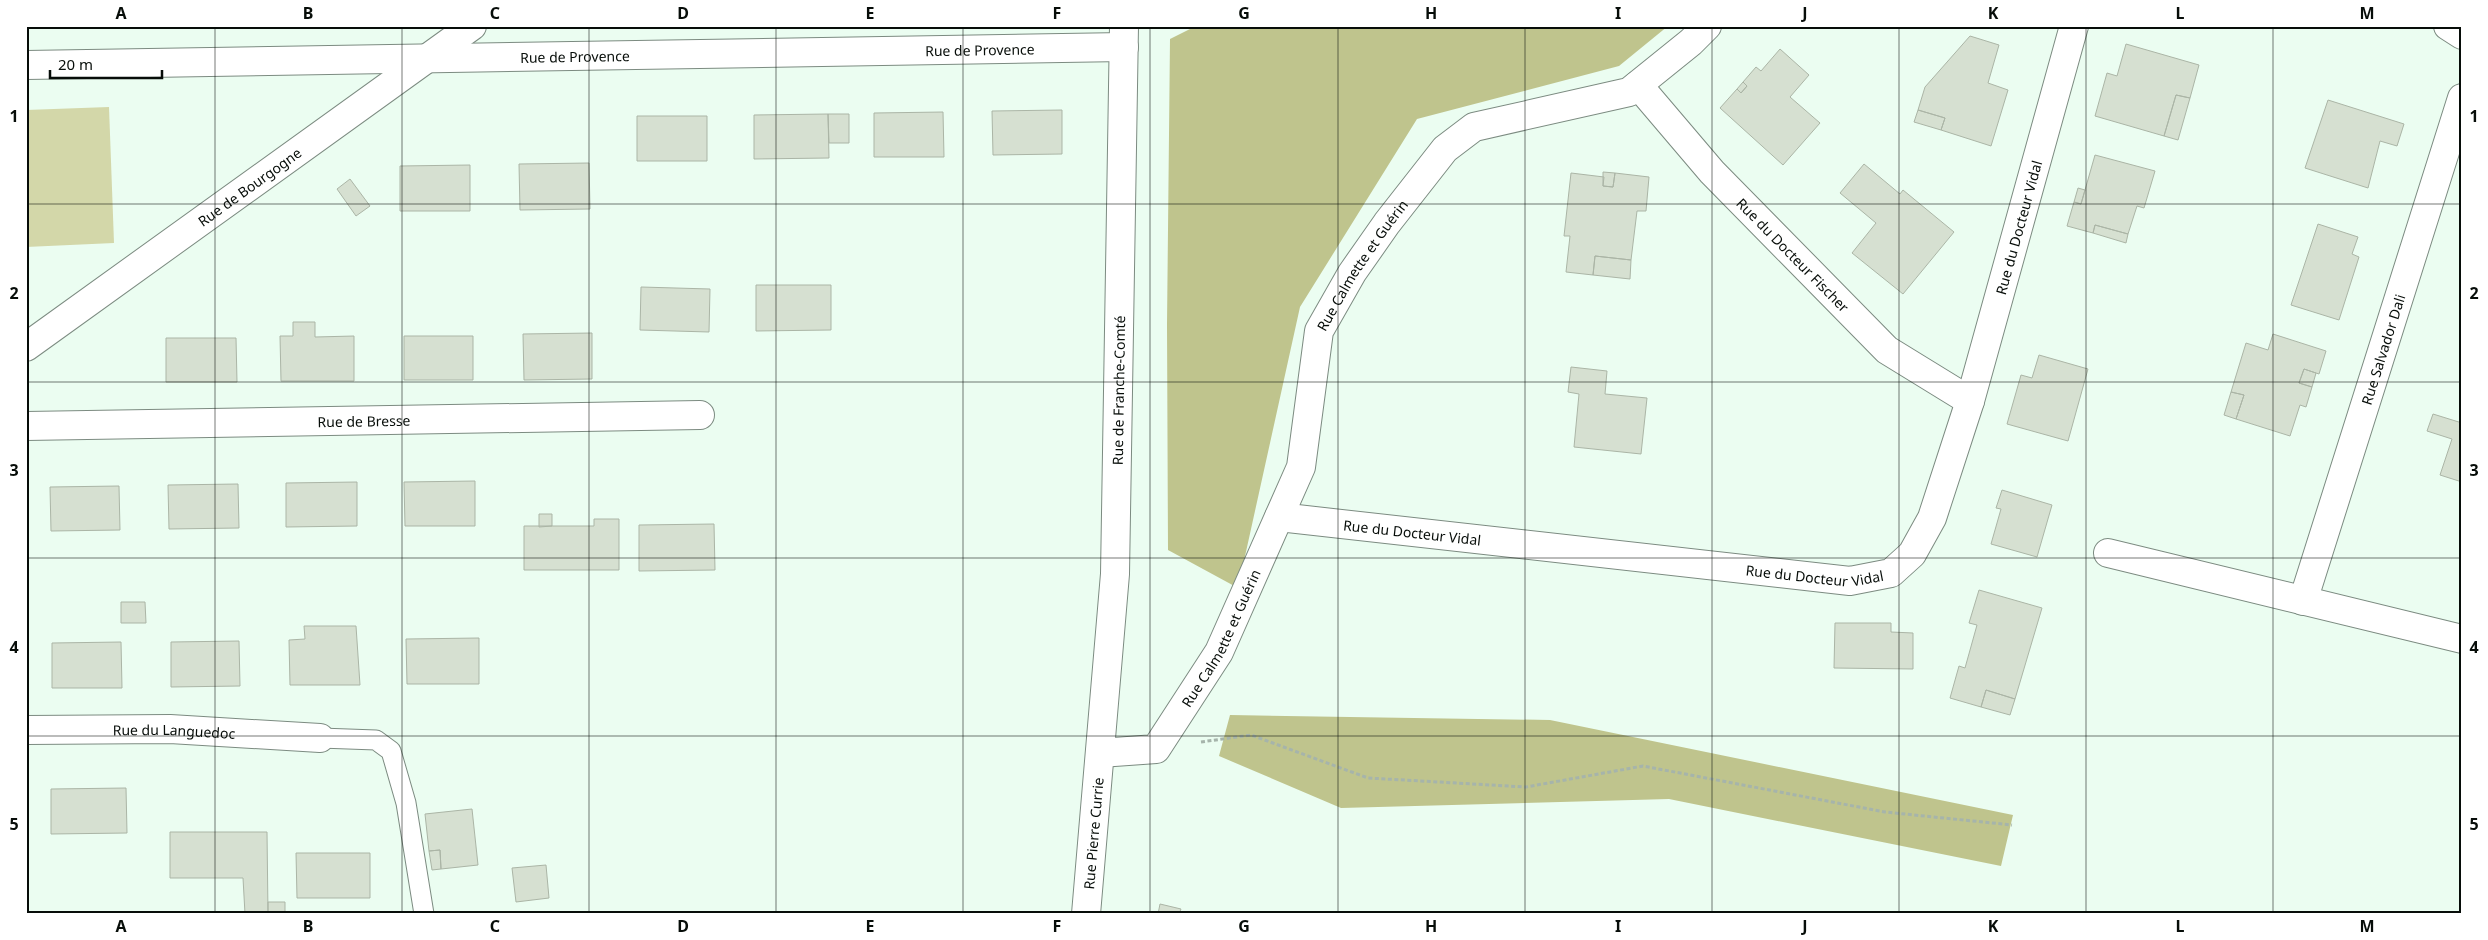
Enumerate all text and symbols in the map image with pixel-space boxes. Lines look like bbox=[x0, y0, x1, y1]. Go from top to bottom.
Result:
text: A bbox=[115, 2, 127, 24]
text: B bbox=[303, 2, 313, 24]
text: C bbox=[490, 2, 500, 24]
text: D bbox=[677, 2, 689, 24]
text: E bbox=[866, 2, 875, 24]
text: F bbox=[1053, 2, 1061, 24]
text: G bbox=[1238, 2, 1250, 24]
text: H bbox=[1425, 2, 1437, 24]
text: I bbox=[1615, 2, 1621, 24]
text: J bbox=[1800, 2, 1808, 24]
text: K bbox=[1988, 2, 1999, 24]
text: L bbox=[2176, 2, 2185, 24]
text: M bbox=[2359, 2, 2375, 24]
street label: Rue de Provence bbox=[925, 39, 1035, 60]
street label: Rue de Provence bbox=[520, 46, 630, 66]
scale bar bbox=[50, 48, 162, 80]
text: 20 m bbox=[58, 54, 93, 74]
text: 1 bbox=[9, 105, 19, 127]
text: 1 bbox=[2469, 105, 2479, 127]
street label: Rue de Bourgogne bbox=[194, 143, 305, 230]
street label: Rue du Docteur Vidal bbox=[1990, 158, 2046, 297]
street label: Rue du Docteur Fischer bbox=[1733, 193, 1854, 316]
street label: Rue Calmette et Guérin bbox=[1312, 195, 1411, 334]
text: 2 bbox=[9, 282, 19, 304]
text: 2 bbox=[2469, 282, 2479, 304]
street label: Rue Salvador Dali bbox=[2356, 292, 2409, 407]
street label: Rue de Franche-Comté bbox=[1107, 315, 1129, 465]
street label: Rue de Bresse bbox=[317, 410, 411, 431]
text: 3 bbox=[9, 459, 19, 481]
text: 3 bbox=[2469, 459, 2479, 481]
street label: Rue du Docteur Vidal bbox=[1342, 515, 1482, 549]
street label: Rue du Docteur Vidal bbox=[1745, 560, 1885, 591]
street label: Rue Calmette et Guérin bbox=[1176, 566, 1264, 710]
text: 4 bbox=[9, 636, 19, 658]
text: 4 bbox=[2469, 636, 2479, 658]
street label: Rue du Languedoc bbox=[113, 720, 236, 742]
street label: Rue Pierre Currie bbox=[1079, 776, 1107, 890]
text: 5 bbox=[9, 813, 19, 835]
text: 5 bbox=[2469, 813, 2479, 835]
text: A bbox=[115, 915, 127, 937]
text: B bbox=[303, 915, 313, 937]
text: C bbox=[490, 915, 500, 937]
text: D bbox=[677, 915, 689, 937]
text: E bbox=[866, 915, 875, 937]
text: F bbox=[1053, 915, 1061, 937]
text: G bbox=[1238, 915, 1250, 937]
text: H bbox=[1425, 915, 1437, 937]
text: I bbox=[1615, 915, 1621, 937]
text: J bbox=[1800, 915, 1808, 937]
text: K bbox=[1988, 915, 1999, 937]
text: L bbox=[2176, 915, 2185, 937]
text: M bbox=[2359, 915, 2375, 937]

